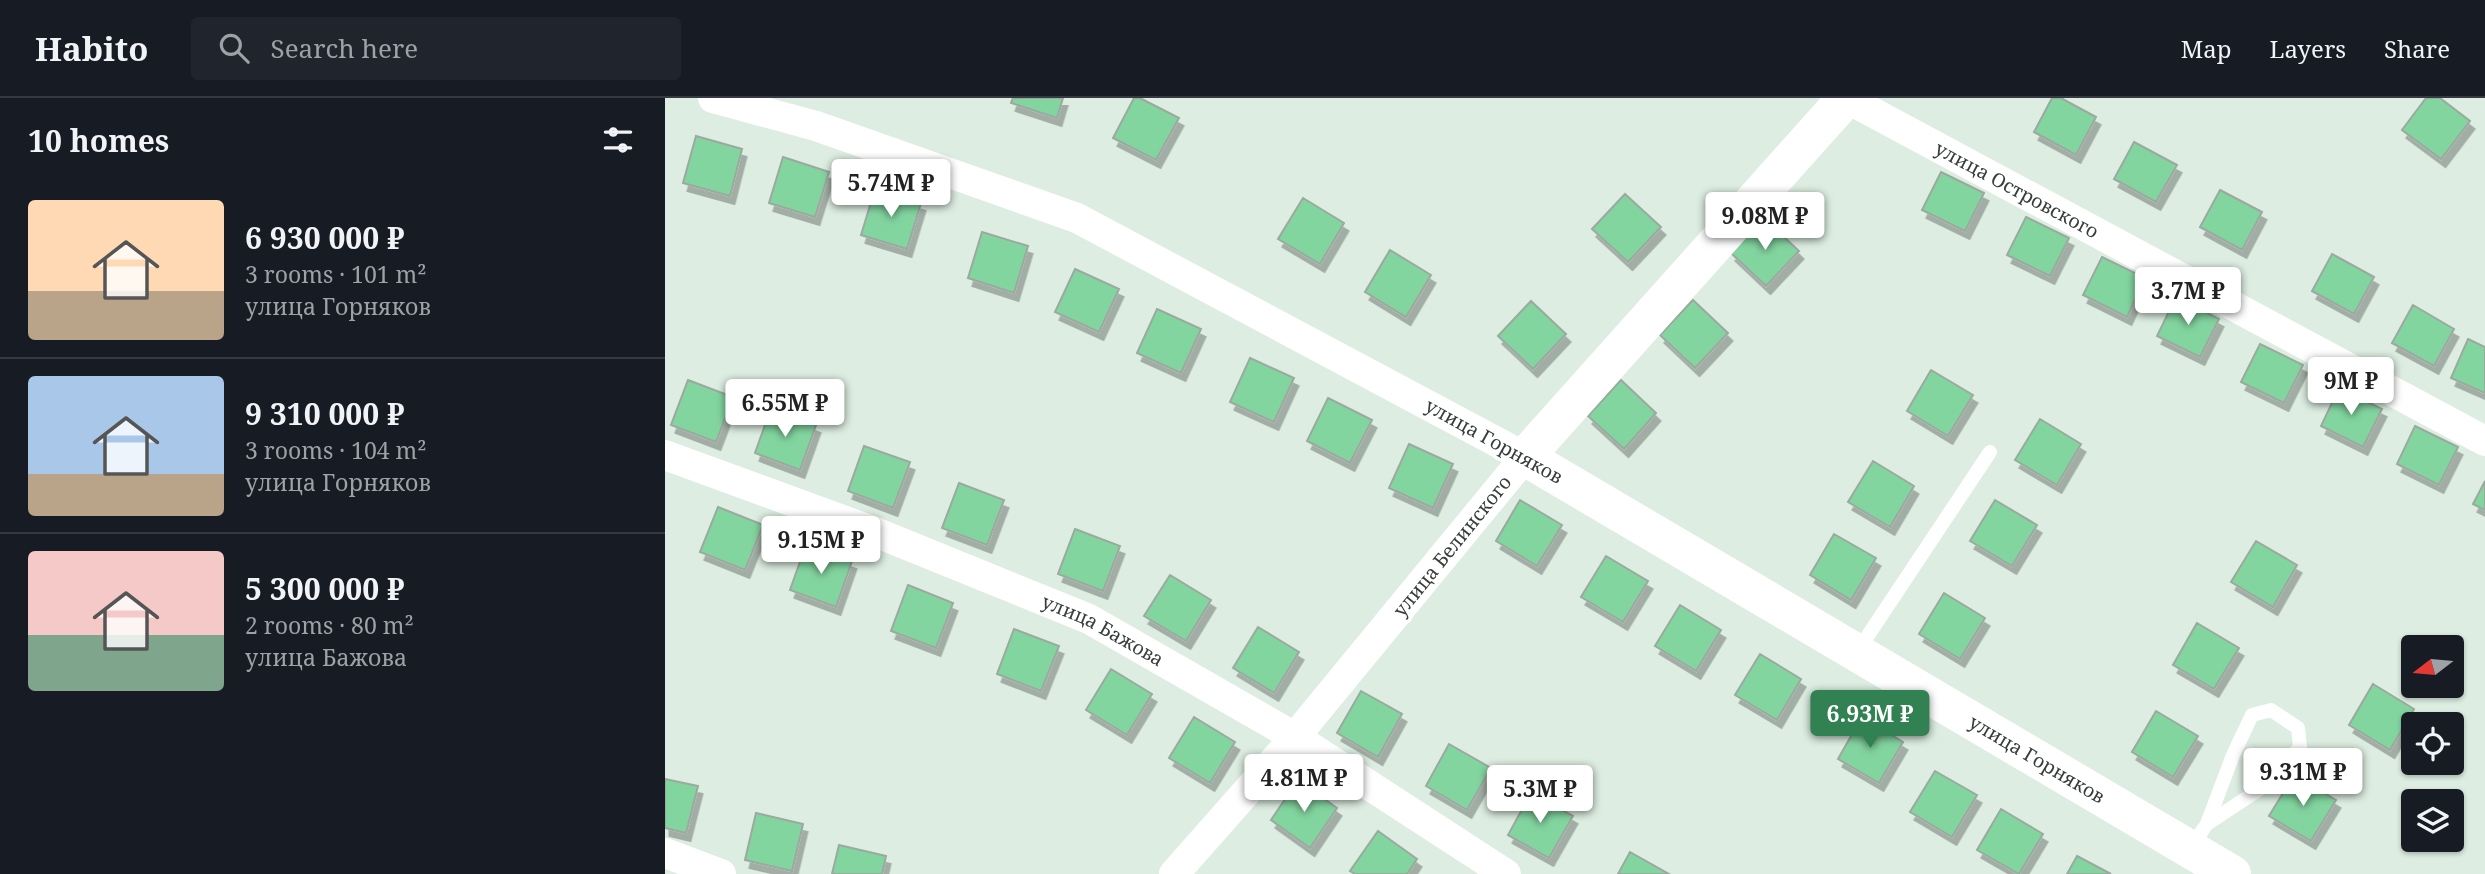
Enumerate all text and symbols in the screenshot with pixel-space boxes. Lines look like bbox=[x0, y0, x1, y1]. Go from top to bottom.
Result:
search box bbox=[191, 17, 681, 80]
text: Habito bbox=[35, 26, 149, 71]
icon: search bbox=[215, 29, 253, 67]
text: Search here bbox=[271, 30, 418, 66]
text: Map bbox=[2181, 32, 2232, 65]
text: Layers bbox=[2270, 32, 2346, 65]
text: Share bbox=[2384, 32, 2450, 65]
text: 10 homes bbox=[28, 120, 169, 161]
icon: filters bbox=[599, 121, 637, 159]
street label: улица Островского bbox=[1930, 135, 2103, 244]
pin: 5.74M ₽ bbox=[826, 159, 956, 219]
text: 5.74M ₽ bbox=[847, 166, 935, 198]
pin: 9.08M ₽ bbox=[1700, 192, 1830, 252]
text: 9.08M ₽ bbox=[1721, 199, 1809, 231]
text: 6 930 000 ₽ bbox=[245, 217, 405, 258]
icon: home bbox=[84, 228, 168, 312]
text: 3 rooms · 101 m² bbox=[245, 258, 427, 290]
pin: 3.7M ₽ bbox=[2131, 268, 2245, 327]
text: 3.7M ₽ bbox=[2151, 274, 2225, 306]
text: улица Горняков bbox=[245, 290, 431, 322]
pin: 9M ₽ bbox=[2310, 358, 2392, 417]
text: 9M ₽ bbox=[2324, 364, 2378, 396]
pin: 6.55M ₽ bbox=[720, 380, 850, 439]
text: 6.55M ₽ bbox=[741, 386, 829, 418]
street label: улица Горняков bbox=[1420, 392, 1568, 490]
text: 9 310 000 ₽ bbox=[245, 393, 405, 434]
icon: home bbox=[84, 404, 168, 488]
text: 3 rooms · 104 m² bbox=[245, 434, 427, 466]
text: улица Горняков bbox=[245, 466, 431, 498]
street label: улица Белинского bbox=[1387, 470, 1517, 622]
pin: 9.15M ₽ bbox=[756, 517, 886, 576]
text: 9.15M ₽ bbox=[777, 523, 865, 555]
text: 5 300 000 ₽ bbox=[245, 568, 405, 609]
icon: home bbox=[84, 579, 168, 663]
street label: улица Бажова bbox=[1038, 588, 1169, 672]
text: 2 rooms · 80 m² bbox=[245, 609, 414, 641]
north arrow bbox=[2401, 635, 2464, 698]
map controls bbox=[2401, 635, 2464, 852]
text: улица Бажова bbox=[245, 641, 407, 673]
pin: 6.93M ₽ bbox=[1805, 690, 1935, 750]
text: 6.93M ₽ bbox=[1826, 697, 1914, 729]
street label: улица Горняков bbox=[1964, 709, 2110, 809]
button: locate bbox=[2401, 712, 2464, 775]
pin: 9.31M ₽ bbox=[2238, 748, 2368, 808]
pin: 4.81M ₽ bbox=[1239, 754, 1369, 814]
text: 9.31M ₽ bbox=[2259, 755, 2347, 787]
text: 4.81M ₽ bbox=[1260, 761, 1348, 793]
pin: 5.3M ₽ bbox=[1483, 766, 1597, 825]
text: 5.3M ₽ bbox=[1503, 772, 1577, 804]
button: layers bbox=[2401, 789, 2464, 852]

